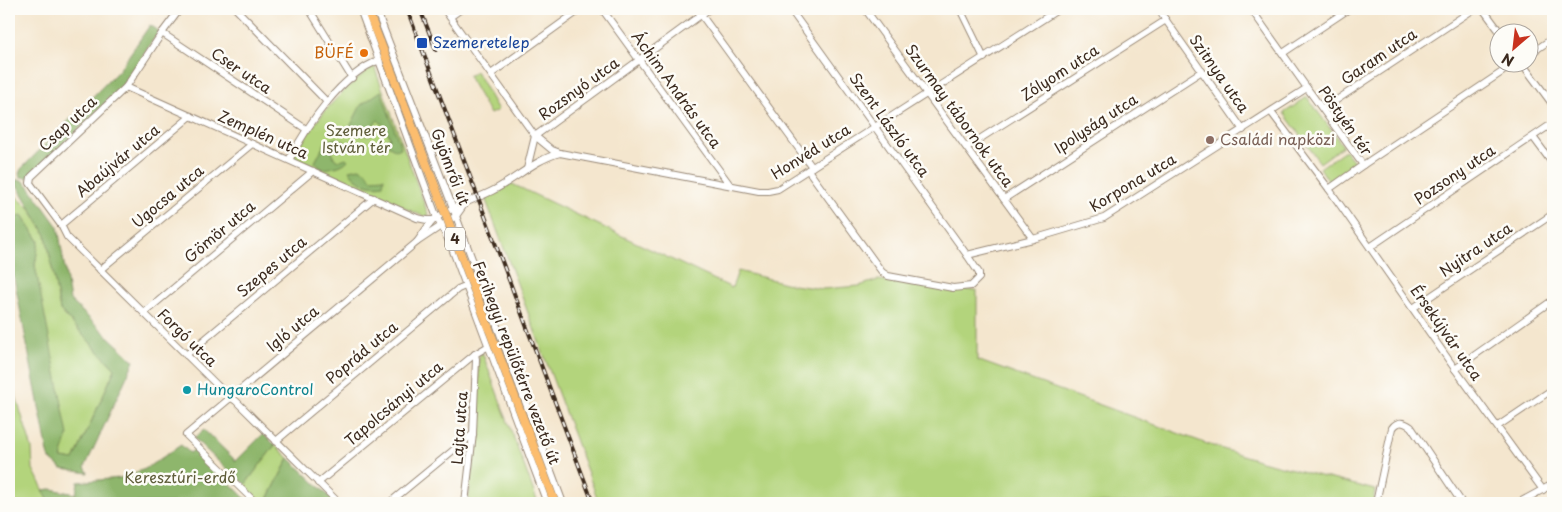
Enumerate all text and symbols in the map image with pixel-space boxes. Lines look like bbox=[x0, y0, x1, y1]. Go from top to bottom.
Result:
street label: Garam utca bbox=[1336, 21, 1421, 90]
north arrow bbox=[1490, 22, 1540, 72]
street label: Áchim András utca bbox=[627, 26, 728, 153]
street label: Szitnya utca bbox=[1185, 29, 1256, 118]
place label: Szemeretelep bbox=[433, 30, 529, 53]
marker: Szemeretelep bbox=[415, 36, 429, 50]
street label: Zólyom utca bbox=[1016, 38, 1103, 106]
street label: Szurmay tábornok utca bbox=[901, 39, 1020, 192]
place label: BÜFÉ bbox=[314, 40, 354, 63]
street label: Cser utca bbox=[207, 41, 277, 99]
marker: BÜFÉ bbox=[358, 47, 370, 59]
text: N bbox=[1498, 48, 1517, 72]
street label: Rozsnyó utca bbox=[533, 50, 624, 125]
street label: Szent László utca bbox=[844, 67, 936, 182]
street label: Pöstyén tér bbox=[1314, 80, 1379, 160]
street label: Ipolyság utca bbox=[1049, 87, 1142, 158]
street label: Csap utca bbox=[33, 89, 102, 156]
street label: Zemplén utca bbox=[215, 103, 313, 164]
street label: Honvéd utca bbox=[766, 117, 855, 184]
street label: Abaújvár utca bbox=[70, 118, 164, 202]
park label: Szemere István tér bbox=[322, 118, 391, 158]
street label: Gyömrői út bbox=[426, 125, 477, 208]
place label: Családi napközi bbox=[1220, 127, 1335, 150]
marker: Családi napközi bbox=[1204, 134, 1216, 146]
street label: Pozsony utca bbox=[1409, 138, 1500, 209]
street label: Korpona utca bbox=[1085, 146, 1181, 217]
street label: Ugocsa utca bbox=[126, 158, 209, 233]
street label: Gömör utca bbox=[178, 194, 260, 268]
street label: Nyitra utca bbox=[1434, 216, 1517, 282]
road number: 4 bbox=[445, 228, 465, 250]
street label: Szepes utca bbox=[231, 229, 311, 302]
street label: Ferihegyi repülőtérre vezető út bbox=[468, 257, 567, 468]
street label: Érsekújvár utca bbox=[1406, 280, 1489, 384]
street label: Igló utca bbox=[261, 299, 324, 357]
street label: Forgó utca bbox=[153, 302, 224, 372]
street label: Poprád utca bbox=[320, 314, 403, 389]
street label: Tapolcsányi utca bbox=[339, 354, 448, 451]
place label: HungaroControl bbox=[197, 377, 314, 400]
marker: HungaroControl bbox=[181, 384, 193, 396]
street label: Lajta utca bbox=[444, 390, 473, 465]
park label: Keresztúri-erdő bbox=[124, 465, 236, 488]

